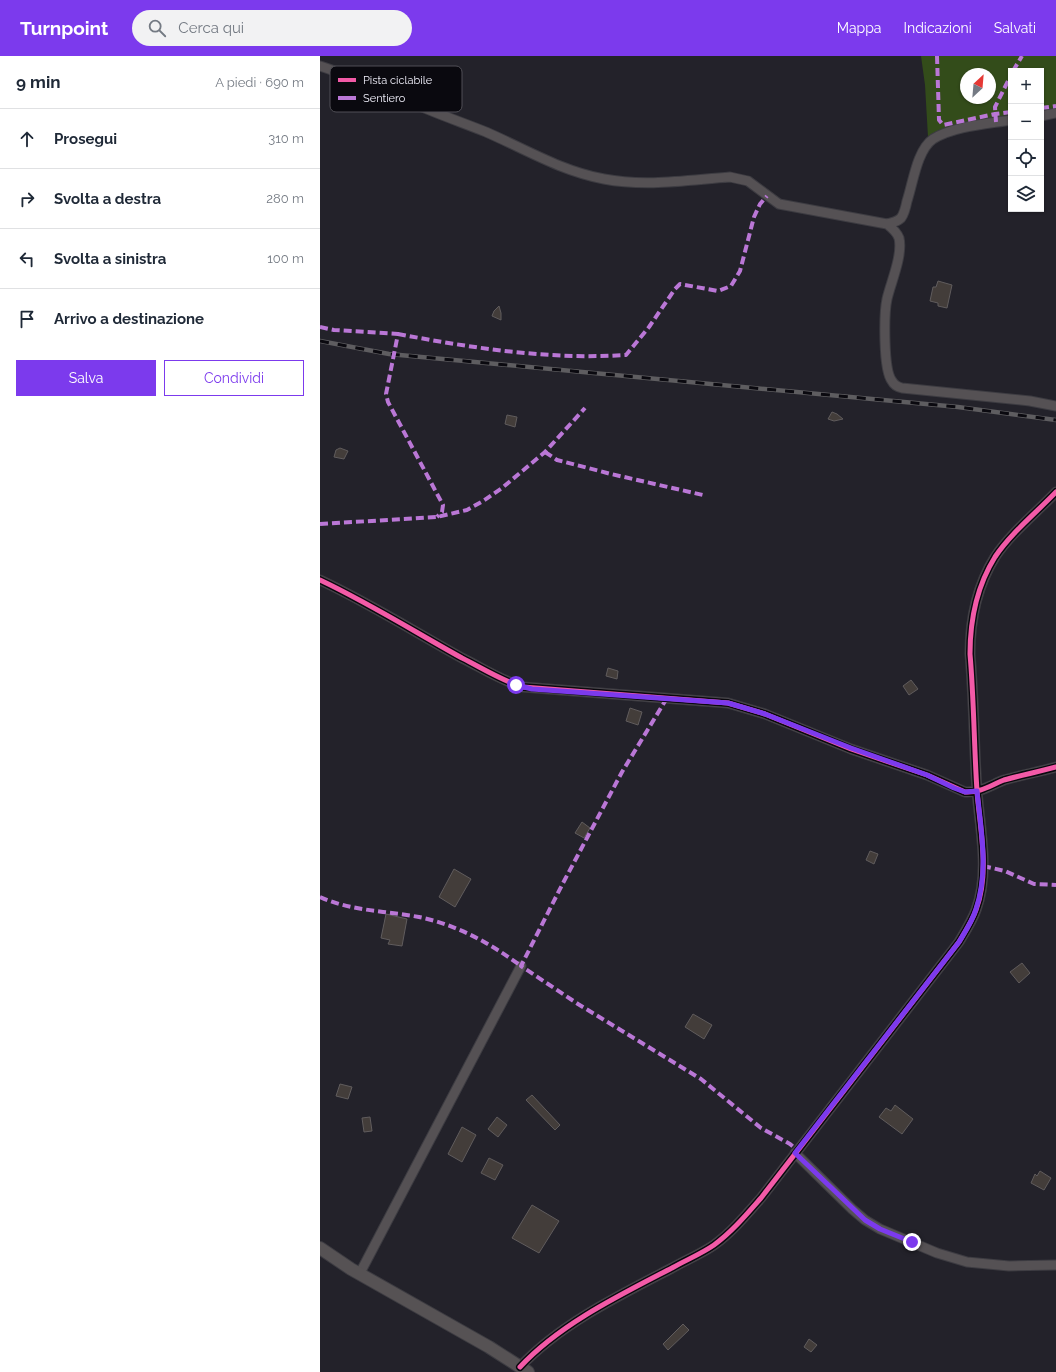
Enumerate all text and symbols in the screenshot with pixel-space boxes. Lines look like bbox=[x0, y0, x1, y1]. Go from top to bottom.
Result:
search box bbox=[132, 10, 412, 46]
text: Turnpoint bbox=[20, 17, 108, 39]
icon: search bbox=[146, 17, 168, 39]
text: Cerca qui bbox=[178, 19, 244, 37]
text: Mappa bbox=[837, 20, 882, 36]
text: Indicazioni bbox=[904, 20, 972, 36]
text: Salvati bbox=[994, 20, 1036, 36]
legend bbox=[330, 66, 462, 112]
north arrow bbox=[960, 68, 996, 104]
map controls bbox=[1008, 68, 1044, 212]
button: + bbox=[1008, 68, 1044, 104]
text: 9 min bbox=[16, 72, 61, 92]
text: Pista ciclabile bbox=[363, 74, 433, 87]
text: A piedi · 690 m bbox=[215, 75, 304, 90]
text: Sentiero bbox=[363, 92, 406, 105]
button: − bbox=[1008, 104, 1044, 140]
icon: ahead bbox=[16, 128, 38, 150]
text: Prosegui bbox=[54, 130, 117, 148]
text: 310 m bbox=[268, 131, 304, 146]
button: locate bbox=[1008, 140, 1044, 176]
button: layers bbox=[1008, 176, 1044, 212]
icon: right bbox=[16, 188, 38, 210]
text: Svolta a destra bbox=[54, 190, 161, 208]
text: 280 m bbox=[266, 191, 304, 206]
icon: left bbox=[16, 248, 38, 270]
text: Svolta a sinistra bbox=[54, 250, 166, 268]
text: 100 m bbox=[267, 251, 304, 266]
icon: arrive bbox=[16, 308, 38, 330]
text: Arrivo a destinazione bbox=[54, 310, 204, 328]
button: Salva bbox=[16, 360, 156, 396]
button: Condividi bbox=[164, 360, 304, 396]
route start bbox=[507, 676, 525, 694]
route end bbox=[903, 1233, 921, 1251]

